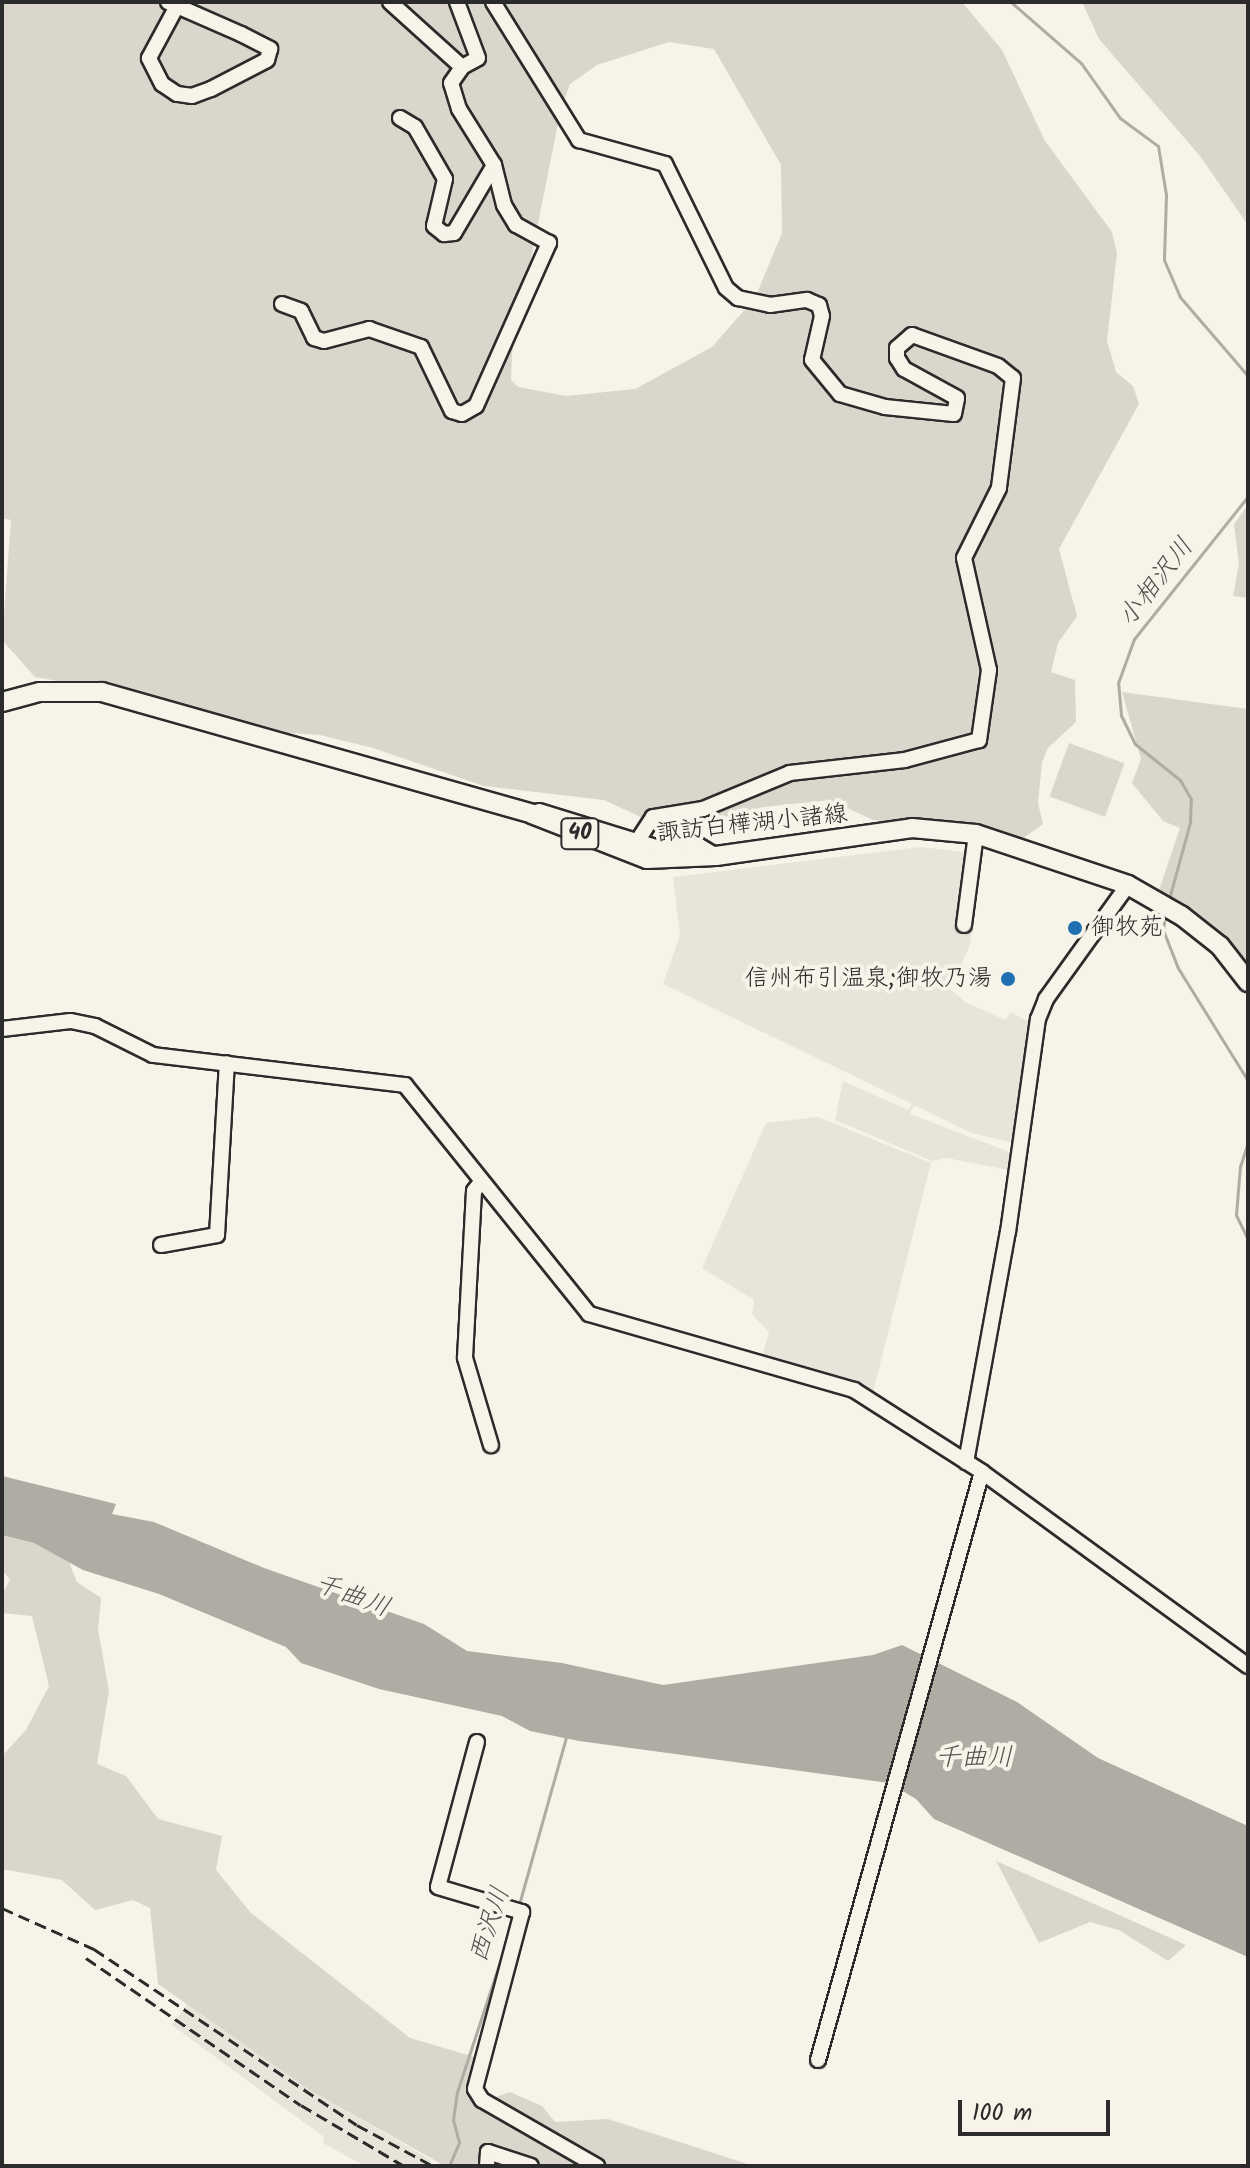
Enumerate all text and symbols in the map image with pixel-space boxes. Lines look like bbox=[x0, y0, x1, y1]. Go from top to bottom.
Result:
water label: 小相沢川 bbox=[1113, 532, 1201, 634]
street label: 諏訪白樺湖小諸線 bbox=[655, 800, 849, 848]
road number: 40 bbox=[560, 816, 600, 852]
place label: 御牧苑 bbox=[1091, 914, 1163, 942]
marker: 御牧苑 bbox=[1066, 919, 1084, 937]
place label: 信州布引温泉;御牧乃湯 bbox=[745, 965, 992, 993]
marker: 信州布引温泉;御牧乃湯 bbox=[999, 970, 1017, 988]
water label: 千曲川 bbox=[310, 1569, 394, 1625]
water label: 千曲川 bbox=[935, 1743, 1013, 1775]
water label: 西沢川 bbox=[464, 1883, 518, 1967]
scale bar bbox=[962, 2084, 1114, 2134]
text: 100 m bbox=[972, 2094, 1032, 2133]

